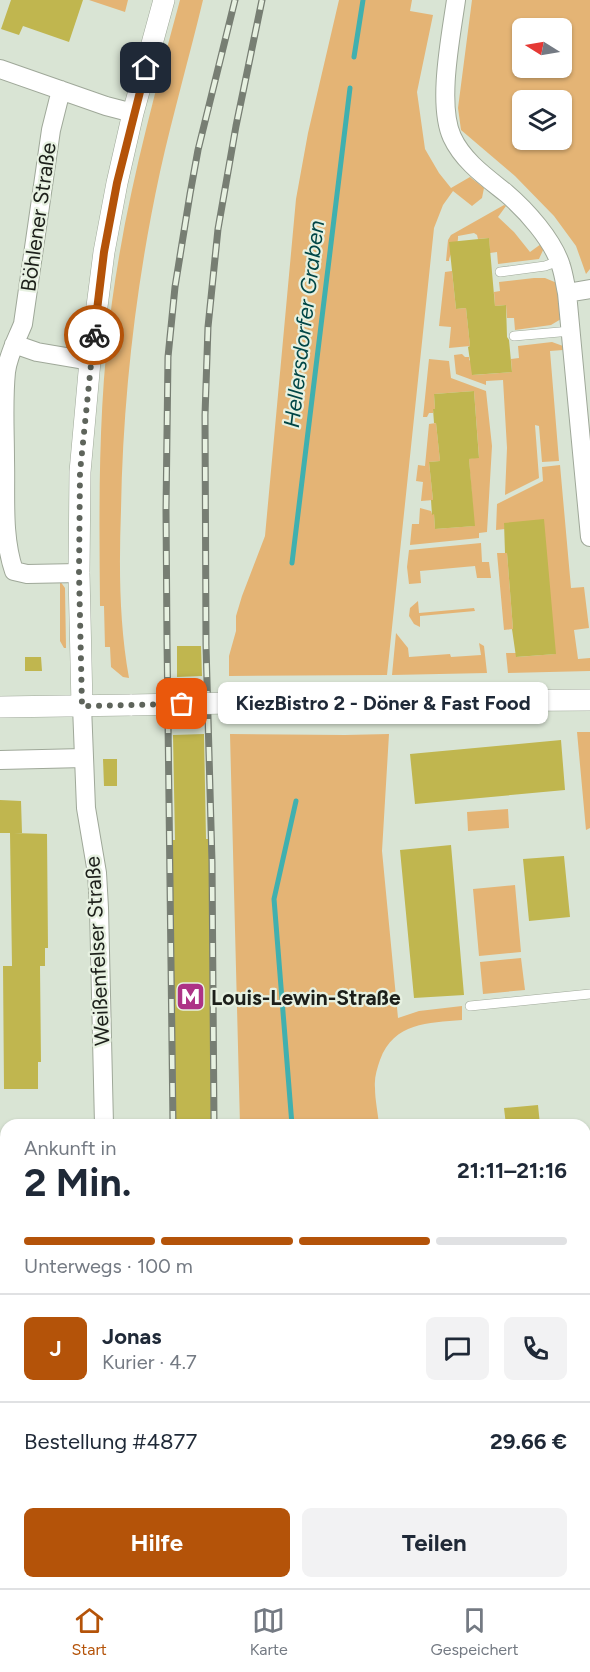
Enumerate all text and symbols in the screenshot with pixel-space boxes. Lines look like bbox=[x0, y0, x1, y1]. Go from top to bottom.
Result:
north arrow bbox=[512, 18, 572, 78]
map controls bbox=[512, 18, 572, 150]
pin bbox=[120, 42, 171, 93]
icon: home bbox=[129, 51, 162, 84]
button: layers bbox=[512, 90, 572, 150]
street label: Böhlener Straße bbox=[15, 141, 61, 293]
water label: Hellersdorfer Graben bbox=[278, 219, 330, 429]
courier bbox=[64, 305, 124, 365]
icon: bike bbox=[78, 319, 111, 352]
pin bbox=[156, 678, 207, 729]
callout: KiezBistro 2 - Döner & Fast Food bbox=[218, 683, 548, 725]
icon: bag bbox=[165, 687, 198, 720]
text: KiezBistro 2 - Döner & Fast Food bbox=[235, 691, 531, 715]
street label: Weißenfelser Straße bbox=[80, 856, 114, 1046]
metro station icon: Louis-Lewin-Straße bbox=[174, 981, 206, 1013]
place label: Louis-Lewin-Straße bbox=[211, 985, 401, 1010]
text: Ankunft in bbox=[24, 1136, 116, 1160]
text: 21:11–21:16 bbox=[457, 1157, 567, 1184]
text: 2 Min. bbox=[24, 1159, 131, 1206]
text: Unterwegs · 100 m bbox=[24, 1254, 193, 1278]
button: chat bbox=[426, 1317, 489, 1380]
button: phone bbox=[504, 1317, 567, 1380]
text: Jonas bbox=[102, 1323, 161, 1350]
text: J bbox=[49, 1335, 62, 1362]
text: Kurier · 4.7 bbox=[102, 1350, 197, 1374]
text: Bestellung #4877 bbox=[24, 1428, 197, 1455]
text: 29.66 € bbox=[490, 1428, 567, 1455]
button: Hilfe bbox=[24, 1508, 290, 1577]
button: Teilen bbox=[302, 1508, 567, 1577]
tab: Start bbox=[71, 1604, 107, 1659]
tab: Karte bbox=[250, 1604, 288, 1659]
tab: Gespeichert bbox=[431, 1604, 519, 1659]

